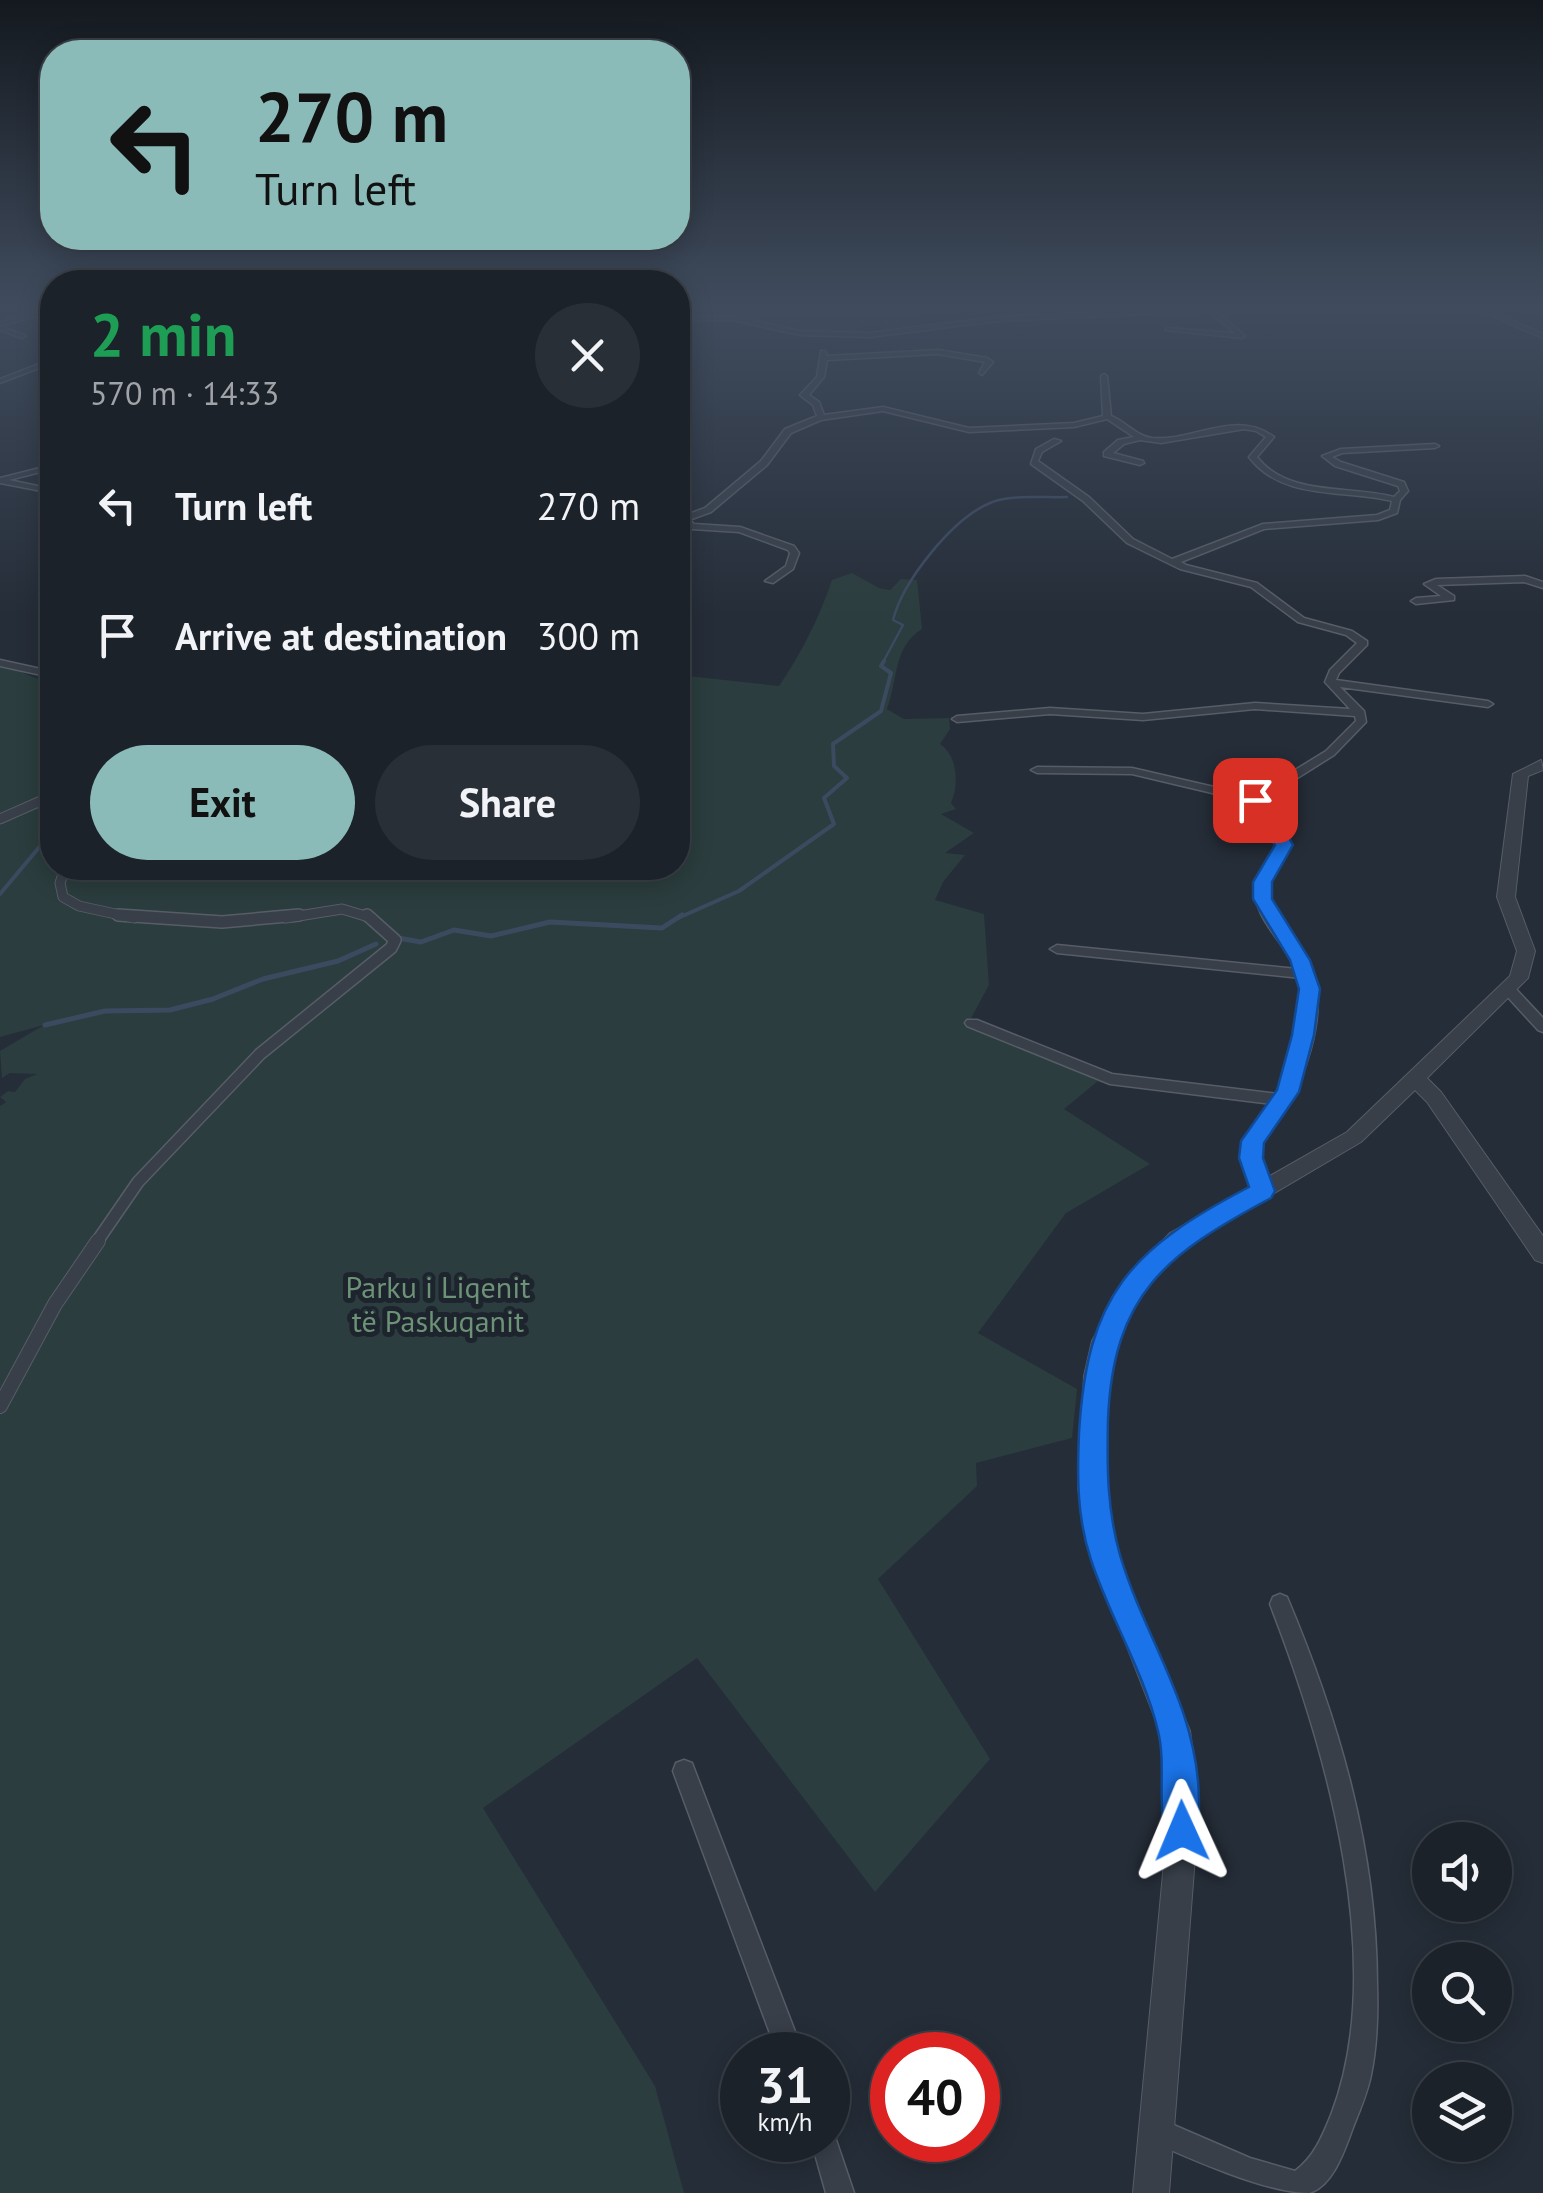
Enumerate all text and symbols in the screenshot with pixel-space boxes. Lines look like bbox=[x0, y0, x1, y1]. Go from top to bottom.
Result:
text: 270 m bbox=[255, 71, 448, 161]
icon: left bbox=[90, 80, 220, 210]
text: Turn left bbox=[255, 159, 416, 217]
text: 2 min bbox=[90, 295, 236, 373]
button: close bbox=[535, 303, 640, 408]
text: 570 m · 14:33 bbox=[90, 372, 279, 414]
icon: left bbox=[90, 478, 145, 533]
text: Turn left bbox=[175, 481, 312, 530]
text: 270 m bbox=[537, 481, 640, 530]
icon: arrive bbox=[90, 608, 145, 663]
text: Arrive at destination bbox=[175, 611, 507, 660]
text: 300 m bbox=[537, 611, 640, 660]
button: Exit bbox=[90, 745, 355, 860]
button: Share bbox=[375, 745, 640, 860]
pin bbox=[1213, 758, 1298, 843]
icon: arrive bbox=[1228, 773, 1283, 828]
park label: Parku i Liqenit të Paskuqanit bbox=[346, 1267, 530, 1340]
position arrow bbox=[1130, 1779, 1234, 1883]
map controls bbox=[1412, 1822, 1512, 2162]
button: sound bbox=[1412, 1822, 1512, 1922]
button: search bbox=[1412, 1942, 1512, 2042]
speed limit sign: 40 bbox=[870, 2032, 1000, 2162]
text: 31 bbox=[757, 2052, 813, 2117]
button: layers bbox=[1412, 2062, 1512, 2162]
text: km/h bbox=[758, 2106, 812, 2138]

